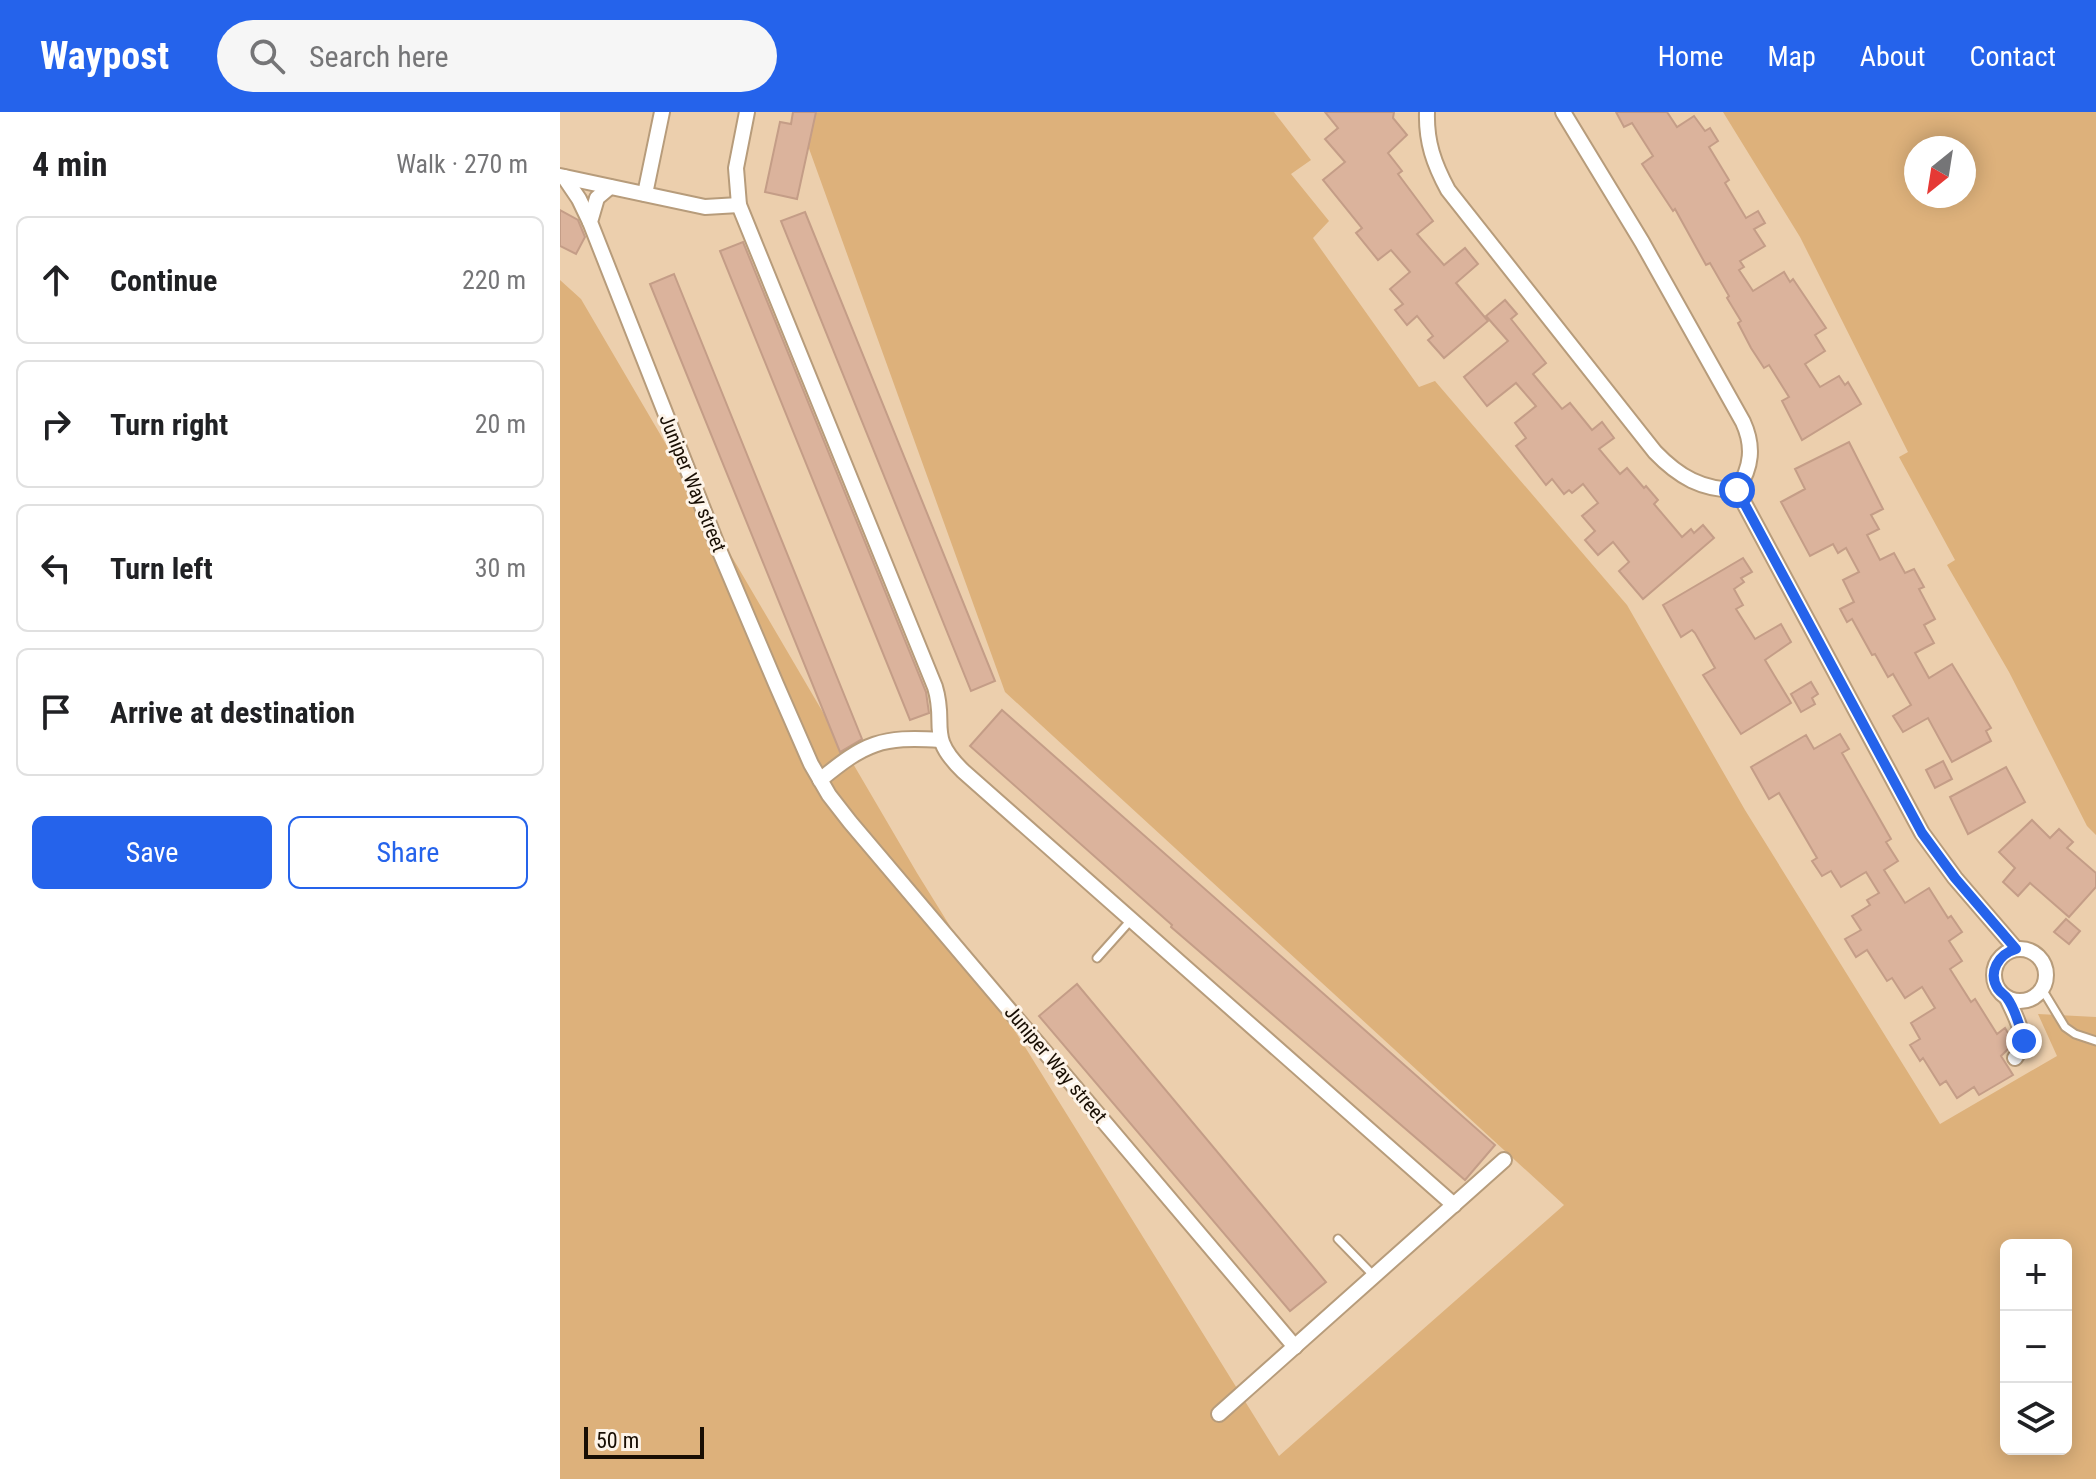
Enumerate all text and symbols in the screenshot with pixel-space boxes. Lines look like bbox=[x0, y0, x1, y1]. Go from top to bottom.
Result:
search box bbox=[217, 20, 777, 92]
text: Waypost bbox=[40, 34, 169, 78]
icon: search bbox=[245, 34, 289, 78]
text: Search here bbox=[309, 39, 449, 74]
text: Home bbox=[1658, 40, 1723, 73]
text: Map bbox=[1767, 40, 1816, 73]
text: About bbox=[1860, 40, 1926, 73]
text: Contact bbox=[1970, 40, 2056, 73]
north arrow bbox=[1904, 136, 1976, 208]
text: 4 min bbox=[32, 144, 108, 184]
text: Walk · 270 m bbox=[396, 149, 528, 179]
icon: ahead bbox=[34, 258, 78, 302]
text: Continue bbox=[110, 263, 217, 298]
text: 220 m bbox=[462, 265, 526, 295]
icon: right bbox=[34, 402, 78, 446]
text: Turn right bbox=[110, 407, 228, 442]
text: 20 m bbox=[475, 409, 526, 439]
street label: Juniper Way street bbox=[654, 411, 732, 555]
route start bbox=[1719, 472, 1755, 508]
icon: left bbox=[34, 546, 78, 590]
text: Turn left bbox=[110, 551, 213, 586]
text: 30 m bbox=[475, 553, 526, 583]
icon: arrive bbox=[34, 690, 78, 734]
text: Arrive at destination bbox=[110, 695, 355, 730]
button: Save bbox=[32, 816, 272, 889]
button: Share bbox=[288, 816, 528, 889]
street label: Juniper Way street bbox=[1000, 1000, 1112, 1128]
route end bbox=[2006, 1023, 2042, 1059]
map controls bbox=[2000, 1239, 2072, 1455]
button: + bbox=[2000, 1239, 2072, 1311]
button: − bbox=[2000, 1311, 2072, 1383]
button: layers bbox=[2000, 1383, 2072, 1455]
scale bar bbox=[584, 1423, 704, 1459]
text: 50 m bbox=[596, 1428, 639, 1453]

